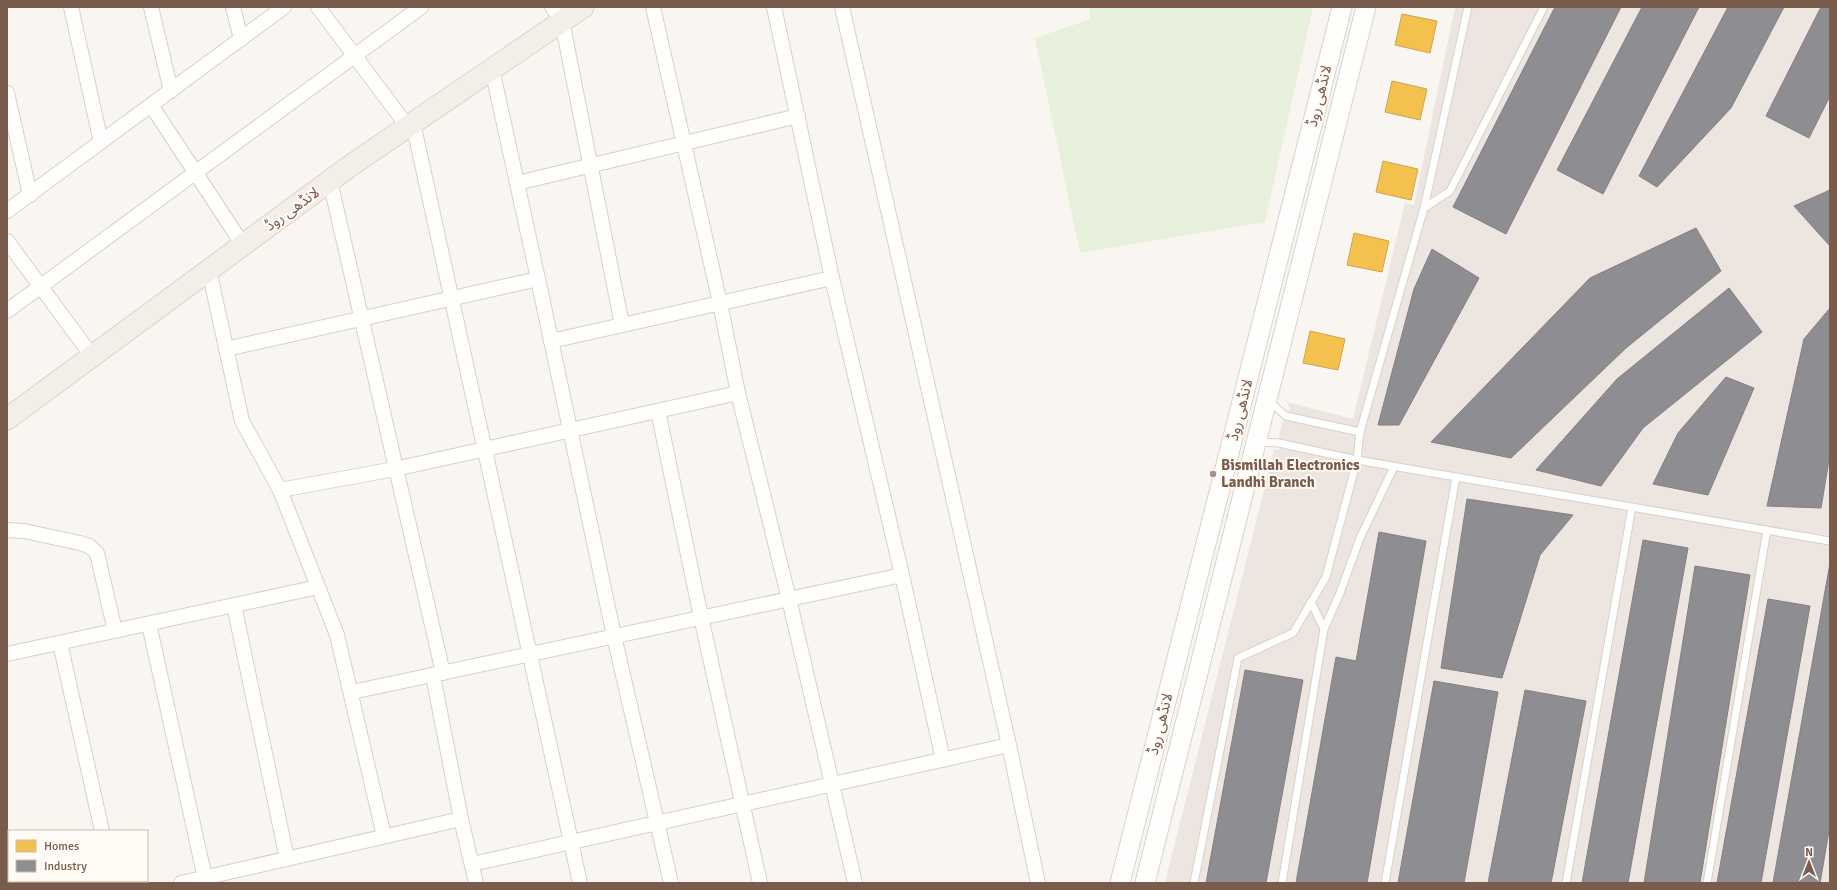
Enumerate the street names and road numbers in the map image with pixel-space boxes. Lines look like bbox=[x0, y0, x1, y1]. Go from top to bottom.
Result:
street label: لانڈھی روڈ bbox=[1303, 63, 1335, 129]
street label: لانڈھی روڈ bbox=[261, 183, 323, 235]
street label: لانڈھی روڈ bbox=[1224, 377, 1256, 443]
street label: لانڈھی روڈ bbox=[1144, 691, 1176, 757]

